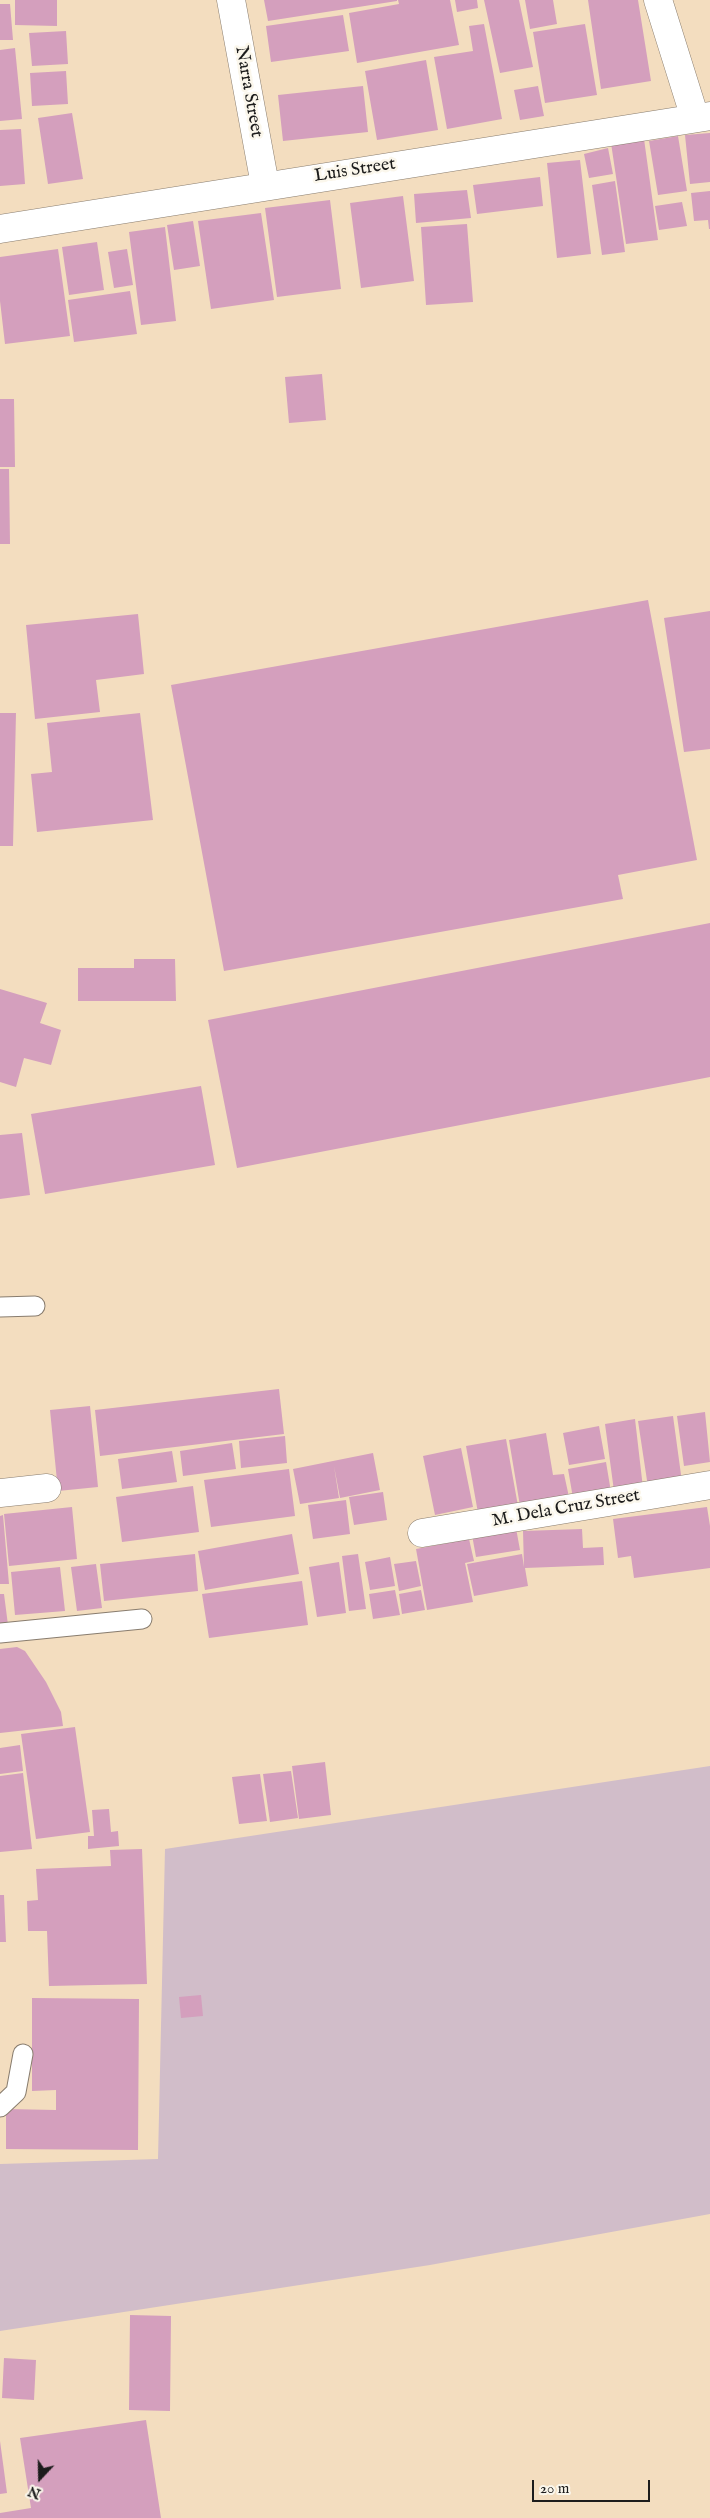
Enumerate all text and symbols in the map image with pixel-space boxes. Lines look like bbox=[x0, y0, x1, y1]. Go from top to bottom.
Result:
street label: Narra Street bbox=[229, 45, 267, 139]
street label: Luis Street bbox=[313, 154, 397, 188]
street label: M. Dela Cruz Street bbox=[490, 1485, 642, 1533]
north arrow bbox=[15, 2453, 65, 2503]
scale bar bbox=[535, 2470, 652, 2502]
text: 20 m bbox=[540, 2479, 569, 2498]
text: N bbox=[26, 2481, 44, 2503]

